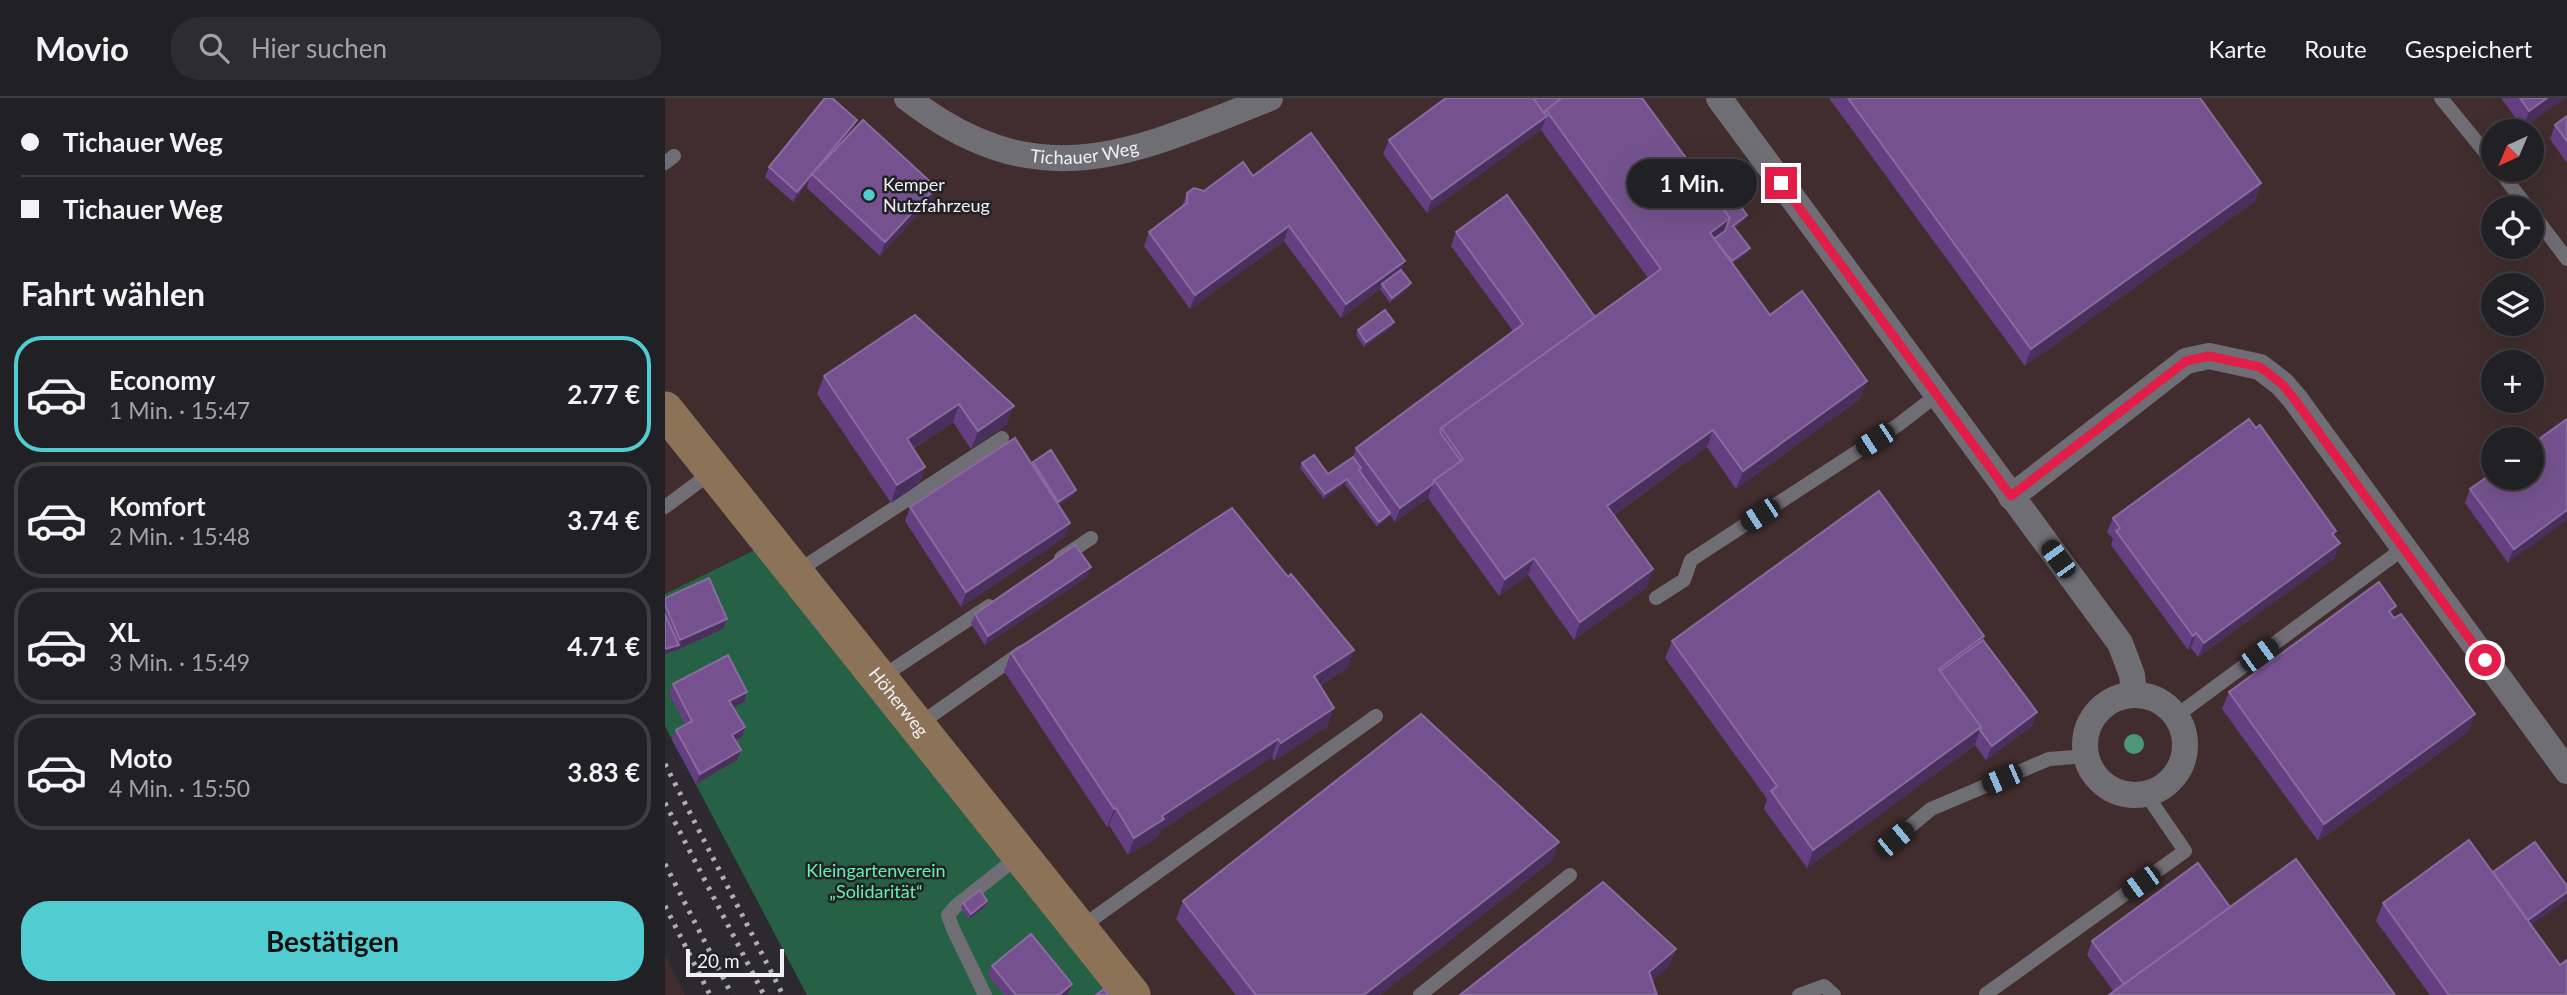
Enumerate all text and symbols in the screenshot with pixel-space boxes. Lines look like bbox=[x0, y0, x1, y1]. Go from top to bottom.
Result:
search box bbox=[171, 17, 661, 80]
text: Movio bbox=[35, 28, 129, 68]
icon: search bbox=[195, 29, 233, 67]
text: Hier suchen bbox=[251, 32, 387, 64]
text: Karte bbox=[2209, 34, 2266, 63]
text: Route bbox=[2304, 34, 2367, 63]
text: Gespeichert bbox=[2405, 34, 2532, 63]
north arrow bbox=[2481, 119, 2545, 182]
map controls bbox=[2481, 119, 2544, 490]
text: Tichauer Weg bbox=[63, 126, 223, 158]
street label: Tichauer Weg bbox=[1029, 135, 1141, 168]
callout: 1 Min. bbox=[1627, 158, 1757, 208]
route end bbox=[1765, 167, 1797, 199]
text: 1 Min. bbox=[1660, 169, 1724, 197]
place label: Kemper Nutzfahrzeug bbox=[883, 173, 990, 216]
marker: Kemper Nutzfahrzeug bbox=[861, 187, 877, 203]
text: Tichauer Weg bbox=[63, 193, 223, 225]
button: locate bbox=[2481, 196, 2544, 259]
button: layers bbox=[2481, 273, 2544, 336]
text: Fahrt wählen bbox=[21, 274, 205, 313]
button: + bbox=[2481, 350, 2544, 413]
icon: car bbox=[25, 363, 88, 426]
text: Economy bbox=[109, 364, 215, 396]
text: 2.77 € bbox=[567, 378, 640, 410]
text: 1 Min. · 15:47 bbox=[109, 396, 250, 424]
car bbox=[1852, 420, 1899, 460]
button: − bbox=[2481, 427, 2544, 490]
icon: car bbox=[25, 489, 88, 552]
text: Komfort bbox=[109, 490, 206, 522]
car bbox=[1737, 495, 1784, 535]
text: 3.74 € bbox=[567, 504, 640, 536]
text: 2 Min. · 15:48 bbox=[109, 522, 250, 550]
car bbox=[2038, 536, 2079, 582]
icon: car bbox=[25, 615, 88, 678]
text: XL bbox=[109, 616, 140, 648]
text: 4.71 € bbox=[567, 630, 640, 662]
car bbox=[2236, 634, 2283, 676]
route start bbox=[2469, 644, 2501, 676]
text: 3 Min. · 15:49 bbox=[109, 648, 250, 676]
street label: Höherweg bbox=[865, 662, 934, 741]
icon: car bbox=[25, 741, 88, 804]
text: Moto bbox=[109, 742, 172, 774]
text: 3.83 € bbox=[567, 756, 640, 788]
car bbox=[1979, 761, 2026, 797]
text: 4 Min. · 15:50 bbox=[109, 774, 250, 802]
car bbox=[1873, 817, 1918, 861]
park label: Kleingartenverein „Solidarität“ bbox=[806, 859, 946, 902]
car bbox=[2118, 862, 2165, 904]
button: Bestätigen bbox=[21, 901, 644, 981]
scale bar bbox=[686, 946, 784, 978]
text: 20 m bbox=[697, 949, 740, 972]

